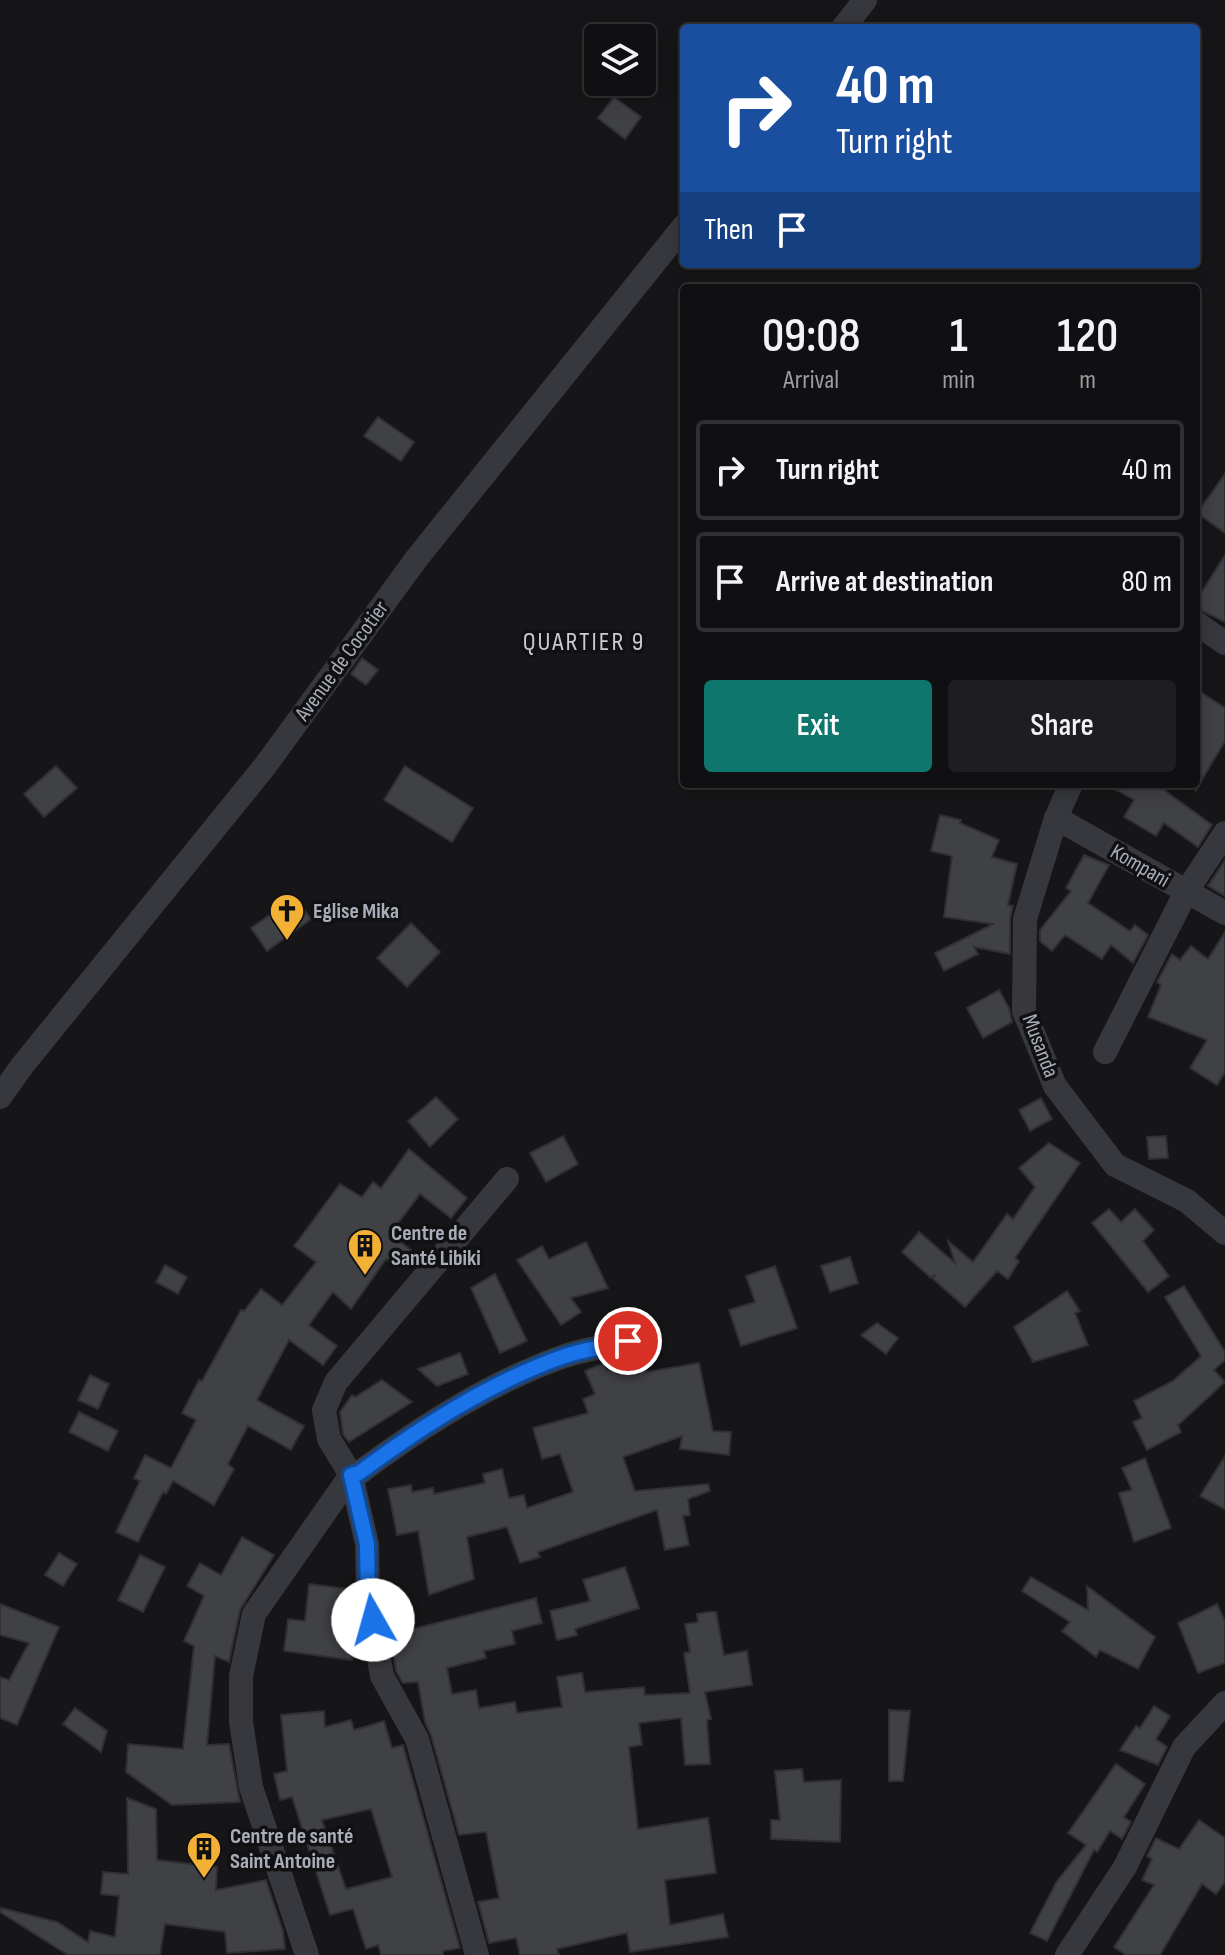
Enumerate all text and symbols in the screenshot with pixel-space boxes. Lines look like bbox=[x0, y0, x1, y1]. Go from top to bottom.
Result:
map controls bbox=[584, 24, 656, 96]
button: layers bbox=[584, 24, 656, 96]
text: 40 m bbox=[836, 53, 935, 120]
icon: right bbox=[704, 56, 808, 160]
text: Turn right bbox=[836, 121, 953, 164]
icon: arrive bbox=[770, 208, 814, 252]
text: Then bbox=[704, 212, 754, 248]
text: 09:08 bbox=[762, 308, 860, 365]
text: 1 bbox=[950, 308, 968, 365]
text: 120 bbox=[1057, 308, 1118, 365]
text: Arrival bbox=[783, 365, 839, 396]
text: min bbox=[942, 365, 975, 396]
text: m bbox=[1079, 365, 1096, 396]
icon: right bbox=[708, 448, 752, 492]
text: Turn right bbox=[776, 452, 879, 488]
text: 40 m bbox=[1122, 452, 1172, 488]
icon: arrive bbox=[708, 560, 752, 604]
text: Arrive at destination bbox=[776, 564, 993, 600]
text: 80 m bbox=[1121, 564, 1172, 600]
street label: Avenue de Cocotier bbox=[289, 596, 395, 727]
district label: QUARTIER 9 bbox=[523, 627, 645, 658]
button: Exit bbox=[704, 680, 932, 772]
button: Share bbox=[948, 680, 1176, 772]
street label: Kompani bbox=[1106, 838, 1174, 894]
church icon: Eglise Mika bbox=[268, 892, 306, 942]
place label: Eglise Mika bbox=[313, 898, 399, 925]
street label: Musanda bbox=[1016, 1011, 1064, 1081]
place label: Centre de Santé Libiki bbox=[391, 1220, 481, 1272]
building icon: Centre de Santé Libiki bbox=[346, 1227, 384, 1277]
pin bbox=[594, 1307, 662, 1375]
icon: arrive bbox=[606, 1319, 650, 1363]
position arrow bbox=[331, 1578, 415, 1662]
place label: Centre de santé Saint Antoine bbox=[230, 1823, 353, 1875]
building icon: Centre de santé Saint Antoine bbox=[185, 1830, 223, 1880]

